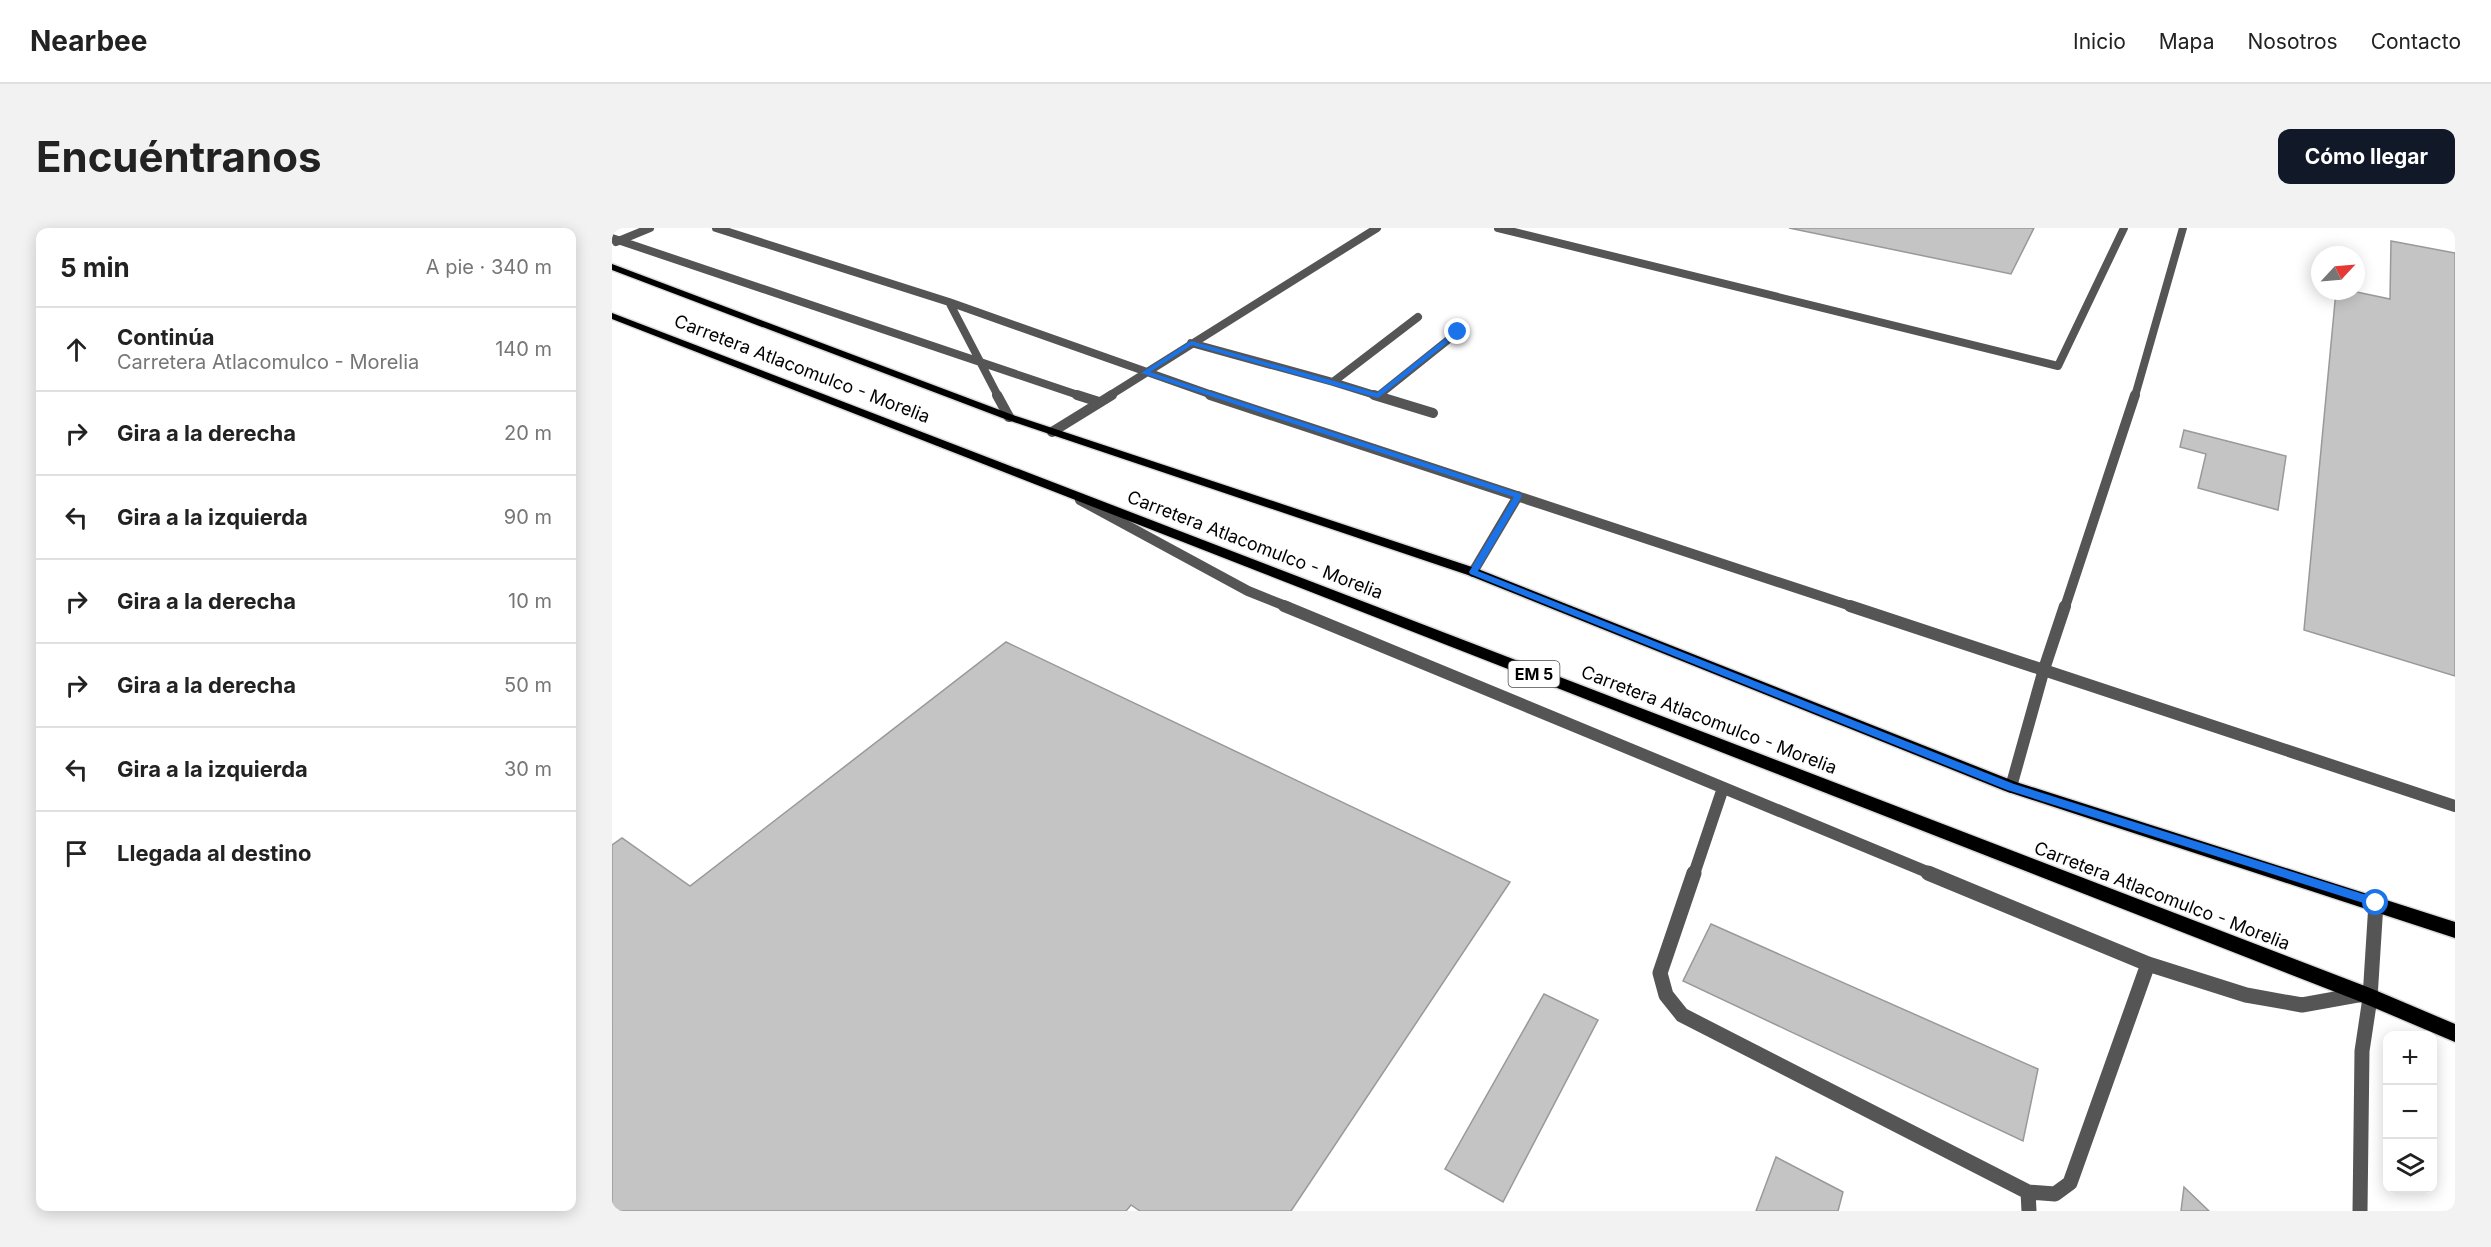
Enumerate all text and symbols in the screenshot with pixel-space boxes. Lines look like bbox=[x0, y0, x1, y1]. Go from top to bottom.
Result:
text: Nearbee bbox=[30, 24, 147, 58]
text: Inicio bbox=[2073, 29, 2126, 54]
text: Mapa bbox=[2159, 29, 2214, 54]
text: Nosotros bbox=[2247, 29, 2338, 54]
text: Contacto bbox=[2371, 29, 2461, 54]
button: Cómo llegar bbox=[2278, 129, 2455, 184]
text: Encuéntranos bbox=[36, 131, 321, 182]
north arrow bbox=[2311, 246, 2365, 300]
text: 5 min bbox=[60, 252, 130, 283]
text: A pie · 340 m bbox=[426, 255, 552, 279]
street label: Carretera Atlacomulco - Morelia bbox=[671, 310, 933, 427]
route end bbox=[1444, 318, 1470, 344]
text: Continúa bbox=[117, 324, 215, 350]
icon: ahead bbox=[60, 333, 93, 366]
text: 140 m bbox=[495, 337, 552, 361]
text: Carretera Atlacomulco - Morelia bbox=[117, 350, 419, 374]
icon: right bbox=[60, 417, 93, 450]
text: Gira a la derecha bbox=[117, 420, 296, 446]
text: 20 m bbox=[504, 421, 552, 445]
street label: Carretera Atlacomulco - Morelia bbox=[1124, 486, 1386, 603]
icon: left bbox=[60, 501, 93, 534]
text: Gira a la izquierda bbox=[117, 504, 308, 530]
text: 90 m bbox=[504, 505, 552, 529]
icon: right bbox=[60, 585, 93, 618]
text: Gira a la derecha bbox=[117, 588, 296, 614]
text: 10 m bbox=[508, 589, 552, 613]
road number: EM 5 bbox=[1508, 661, 1560, 687]
street label: Carretera Atlacomulco - Morelia bbox=[1578, 661, 1840, 778]
icon: right bbox=[60, 669, 93, 702]
text: Gira a la derecha bbox=[117, 672, 296, 698]
text: 50 m bbox=[504, 673, 552, 697]
icon: left bbox=[60, 753, 93, 786]
text: Gira a la izquierda bbox=[117, 756, 308, 782]
text: 30 m bbox=[504, 757, 552, 781]
icon: arrive bbox=[60, 837, 93, 870]
street label: Carretera Atlacomulco - Morelia bbox=[2031, 837, 2293, 954]
text: Llegada al destino bbox=[117, 840, 311, 866]
route start bbox=[2362, 889, 2388, 915]
map controls bbox=[2383, 1031, 2437, 1193]
button: + bbox=[2383, 1031, 2437, 1085]
button: − bbox=[2383, 1085, 2437, 1139]
button: layers bbox=[2383, 1139, 2437, 1193]

